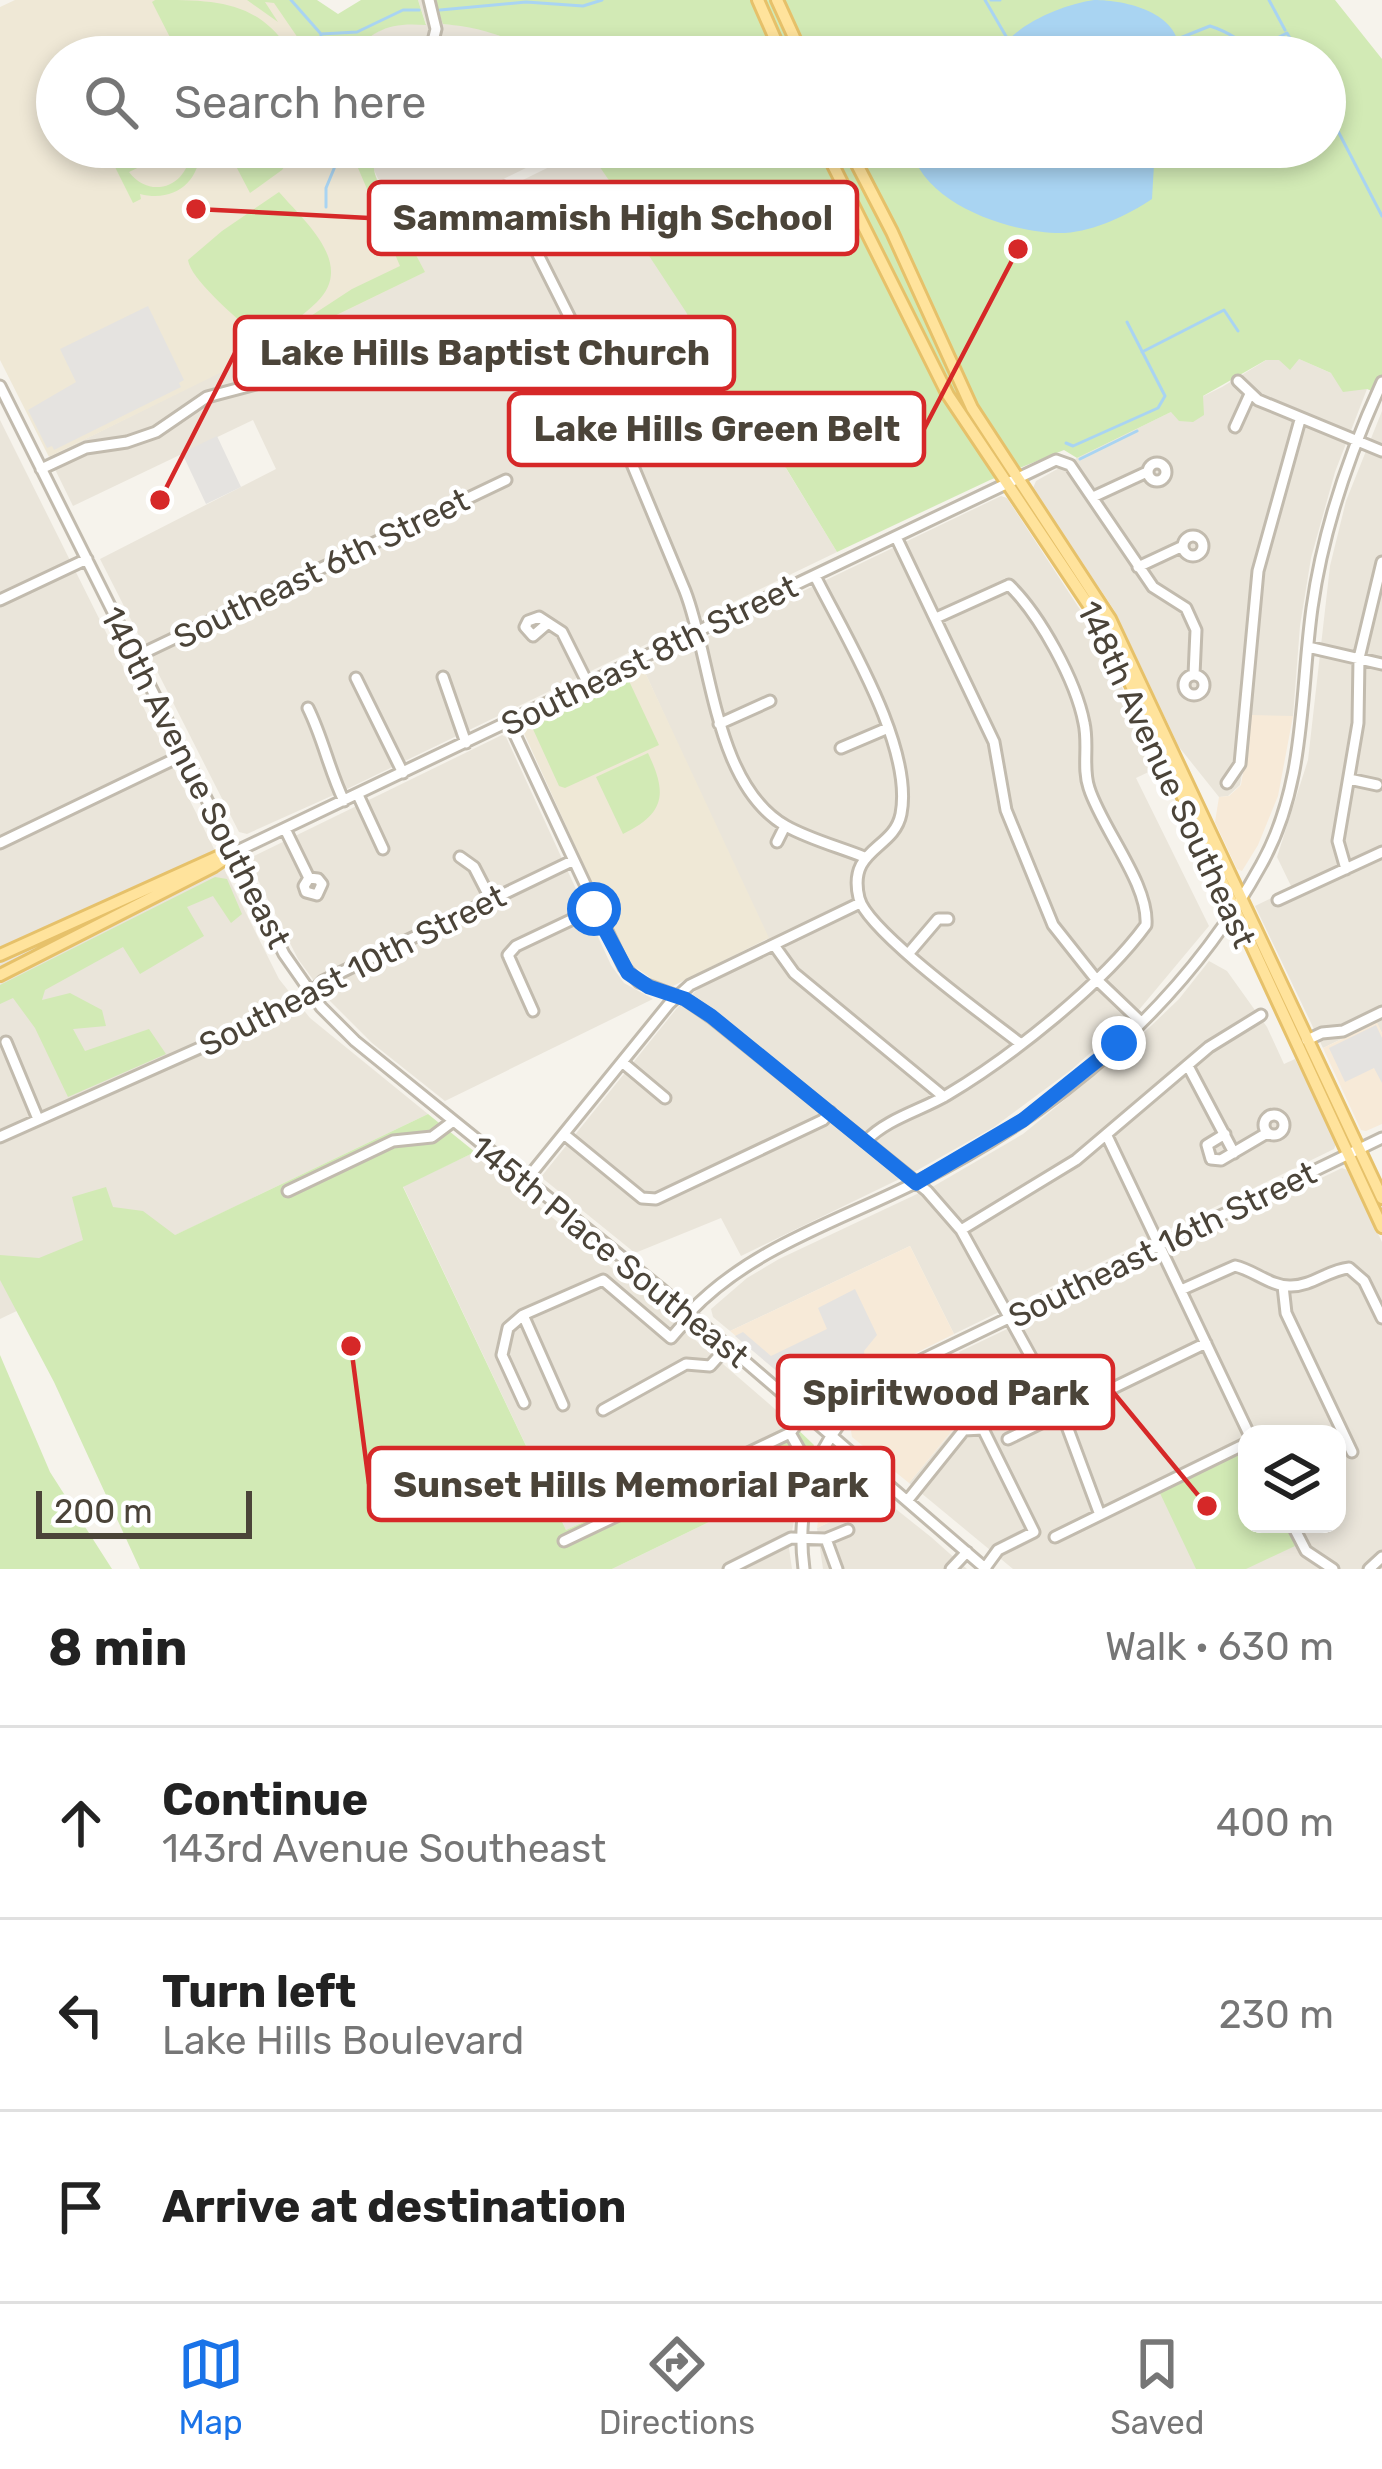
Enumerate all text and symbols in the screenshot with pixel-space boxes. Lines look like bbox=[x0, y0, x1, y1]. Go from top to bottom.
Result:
search box bbox=[36, 36, 1346, 168]
icon: search bbox=[78, 69, 144, 135]
text: Search here bbox=[174, 76, 426, 129]
callout: Sammamish High School bbox=[369, 182, 857, 254]
text: Sammamish High School bbox=[393, 196, 833, 239]
callout: Lake Hills Baptist Church bbox=[235, 317, 734, 389]
text: Lake Hills Baptist Church bbox=[260, 331, 710, 374]
callout: Lake Hills Green Belt bbox=[509, 393, 924, 465]
text: Lake Hills Green Belt bbox=[534, 407, 900, 450]
street label: Southeast 6th Street bbox=[167, 480, 475, 657]
street label: Southeast 8th Street bbox=[495, 567, 804, 744]
street label: 148th Avenue Southeast bbox=[1069, 595, 1264, 954]
street label: 140th Avenue Southeast bbox=[92, 600, 299, 955]
street label: Southeast 10th Street bbox=[193, 876, 512, 1065]
route start bbox=[567, 882, 621, 936]
route end bbox=[1092, 1016, 1146, 1070]
street label: 145th Place Southeast bbox=[463, 1127, 757, 1376]
street label: Southeast 16th Street bbox=[1002, 1153, 1322, 1336]
callout: Spiritwood Park bbox=[778, 1356, 1113, 1428]
text: Spiritwood Park bbox=[803, 1371, 1089, 1414]
map controls bbox=[1238, 1425, 1346, 1533]
button: layers bbox=[1238, 1425, 1346, 1533]
callout: Sunset Hills Memorial Park bbox=[369, 1448, 893, 1520]
text: Sunset Hills Memorial Park bbox=[393, 1463, 869, 1506]
scale bar bbox=[36, 1485, 252, 1538]
text: 200 m bbox=[54, 1492, 153, 1531]
text: 8 min bbox=[48, 1617, 188, 1678]
text: Walk · 630 m bbox=[1105, 1624, 1334, 1670]
text: Continue bbox=[162, 1773, 368, 1826]
icon: ahead bbox=[48, 1790, 114, 1856]
text: 400 m bbox=[1216, 1800, 1334, 1846]
text: 143rd Avenue Southeast bbox=[162, 1826, 606, 1872]
text: Turn left bbox=[162, 1965, 356, 2018]
icon: left bbox=[48, 1982, 114, 2048]
text: 230 m bbox=[1219, 1992, 1334, 2038]
text: Lake Hills Boulevard bbox=[162, 2018, 524, 2064]
icon: arrive bbox=[48, 2174, 114, 2240]
text: Arrive at destination bbox=[162, 2180, 627, 2233]
tab: Map bbox=[178, 2331, 244, 2442]
tab: Directions bbox=[599, 2331, 755, 2442]
tab: Saved bbox=[1110, 2331, 1204, 2442]

